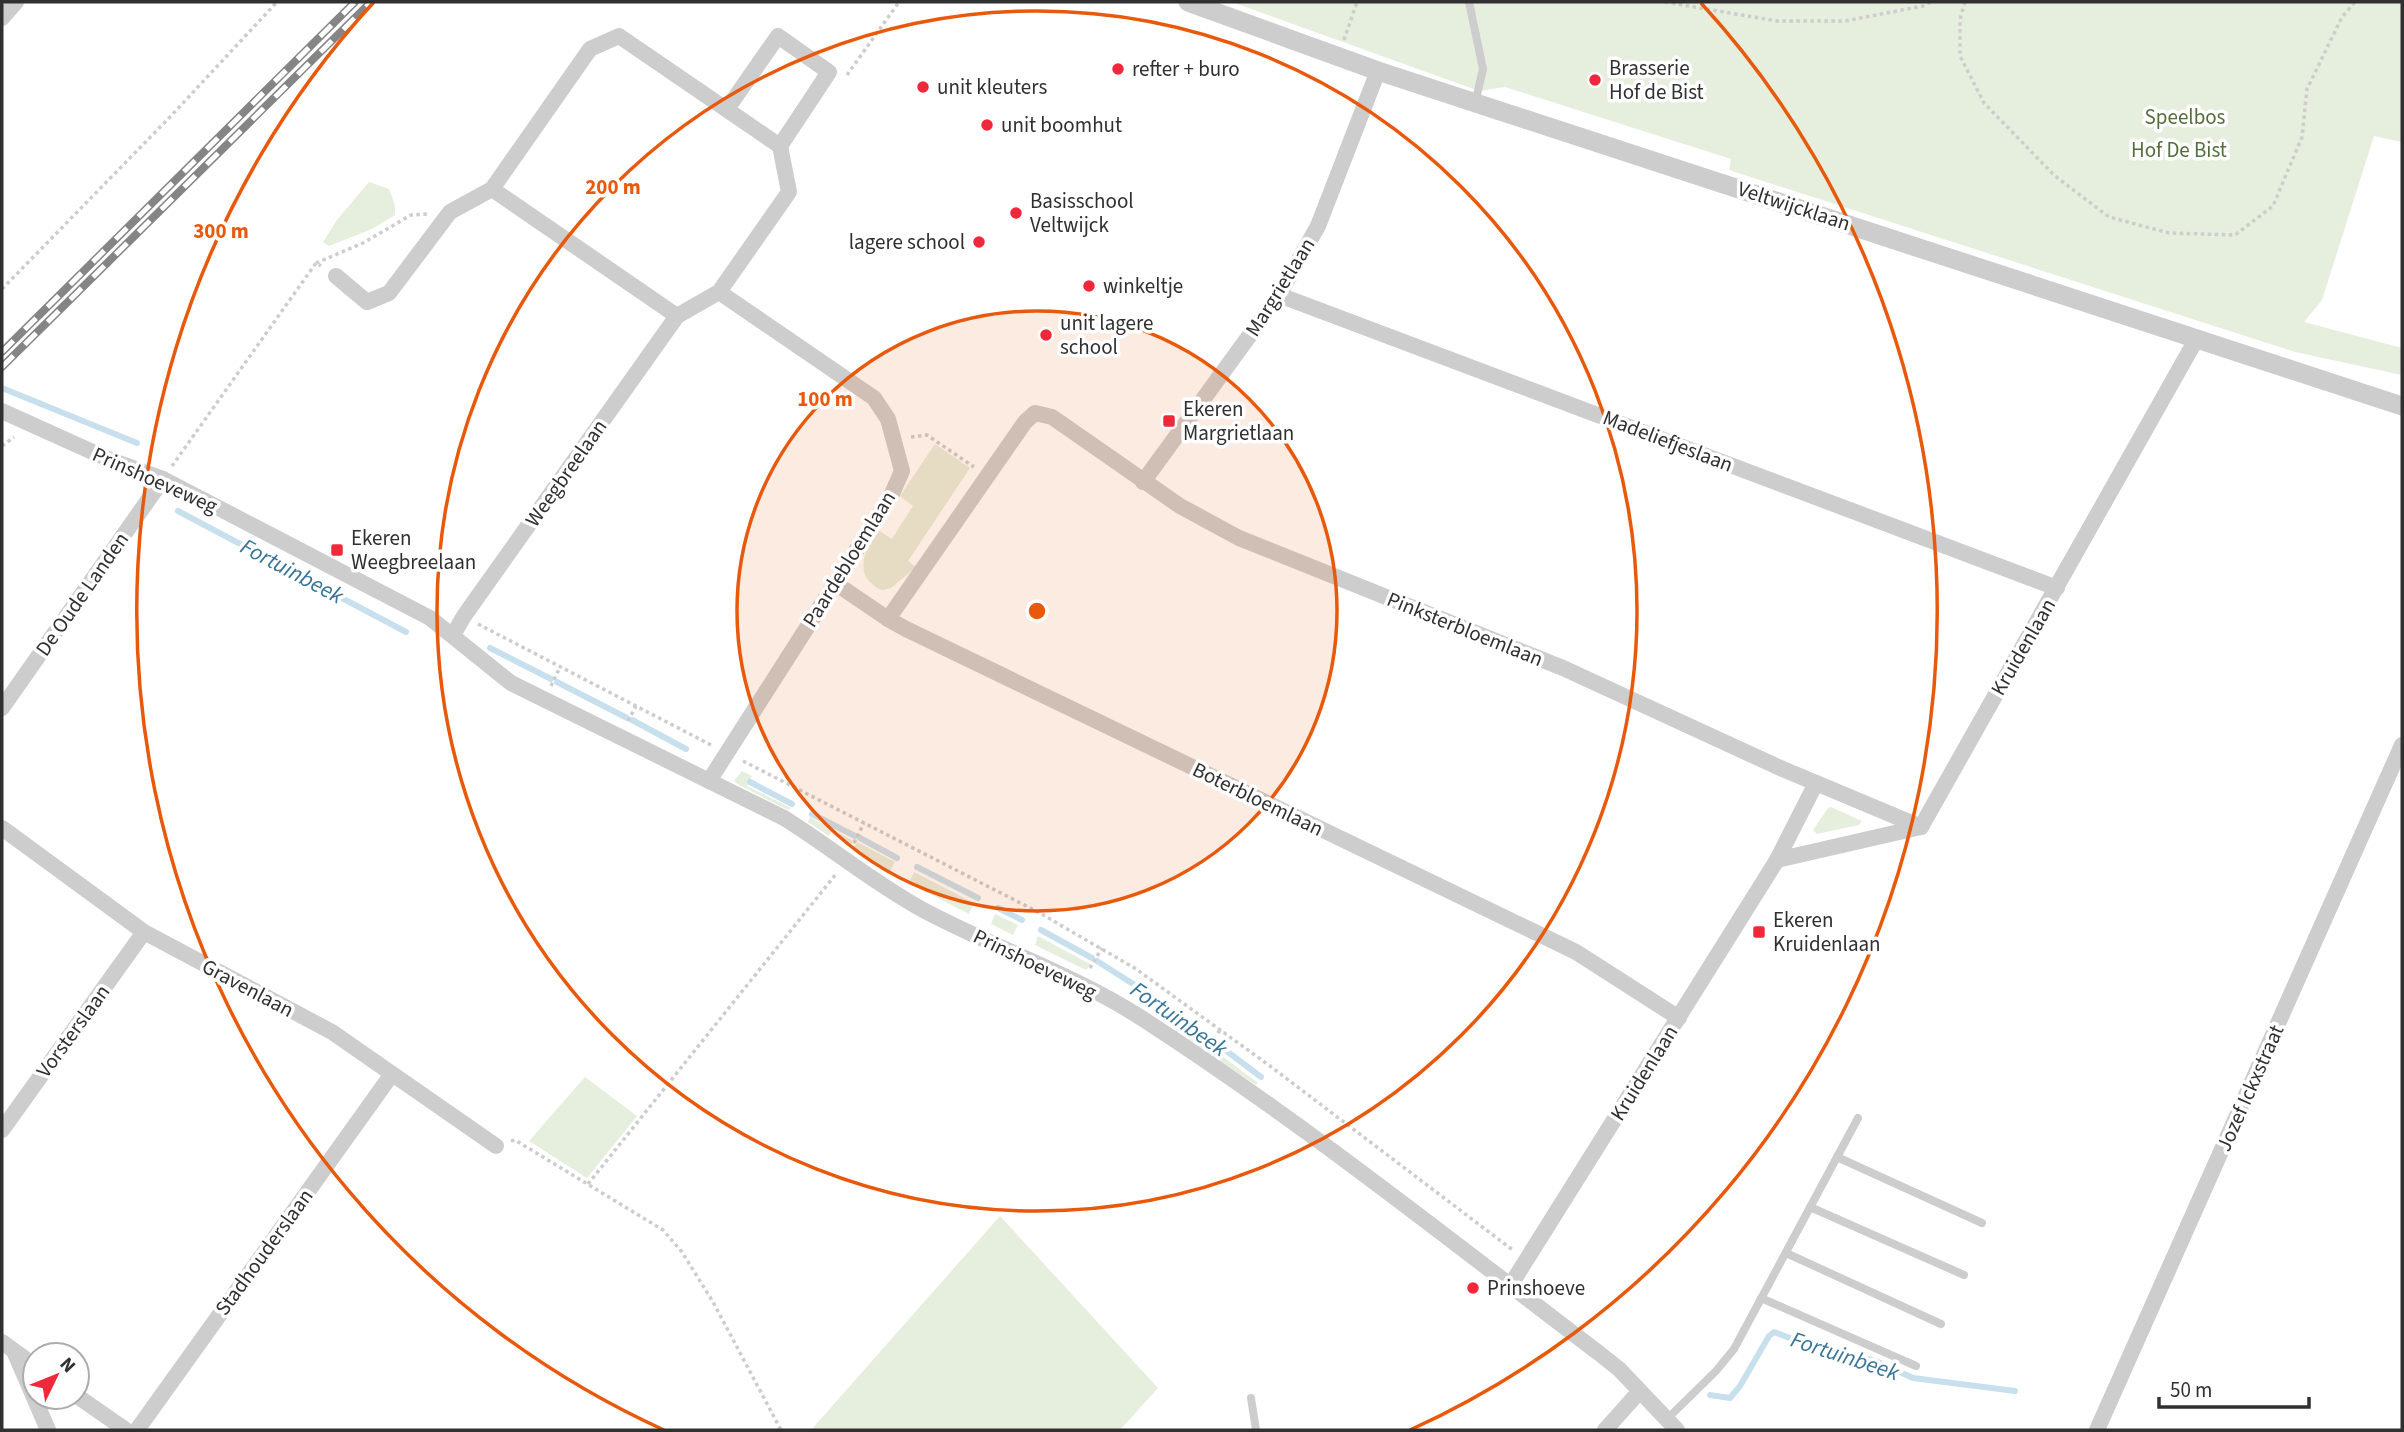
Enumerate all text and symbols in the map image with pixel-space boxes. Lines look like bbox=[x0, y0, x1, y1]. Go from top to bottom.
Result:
place label: Brasserie Hof de Bist bbox=[1609, 53, 1704, 107]
place label: refter + buro bbox=[1132, 54, 1240, 84]
marker: refter + buro bbox=[1110, 61, 1126, 77]
place label: unit kleuters bbox=[937, 72, 1047, 102]
marker: Brasserie Hof de Bist bbox=[1587, 72, 1603, 88]
marker: unit kleuters bbox=[915, 79, 931, 95]
park label: Speelbos bbox=[2145, 102, 2226, 132]
place label: unit boomhut bbox=[1001, 110, 1122, 140]
marker: unit boomhut bbox=[979, 117, 995, 133]
park label: Hof De Bist bbox=[2131, 135, 2227, 165]
text: 200 m bbox=[585, 172, 641, 202]
street label: Veltwijcklaan bbox=[1734, 174, 1854, 238]
place label: Basisschool Veltwijck bbox=[1030, 186, 1134, 240]
marker: Basisschool Veltwijck bbox=[1008, 205, 1024, 221]
text: 300 m bbox=[193, 216, 249, 246]
place label: lagere school bbox=[849, 227, 965, 257]
street label: Margrietlaan bbox=[1238, 232, 1322, 342]
marker: lagere school bbox=[971, 234, 987, 250]
place label: winkeltje bbox=[1103, 271, 1183, 301]
marker: winkeltje bbox=[1081, 278, 1097, 294]
place label: unit lagere school bbox=[1060, 308, 1154, 362]
marker: unit lagere school bbox=[1038, 327, 1054, 343]
text: 100 m bbox=[797, 384, 853, 414]
place label: Ekeren Margrietlaan bbox=[1183, 394, 1294, 448]
street label: Madeliefjeslaan bbox=[1599, 402, 1737, 480]
street label: Weegbreelaan bbox=[518, 413, 614, 533]
marker: Ekeren Margrietlaan bbox=[1161, 413, 1177, 429]
street label: Prinshoeveweg bbox=[88, 439, 223, 521]
street label: Paardebloemlaan bbox=[795, 485, 903, 633]
place label: Ekeren Weegbreelaan bbox=[351, 523, 476, 577]
street label: De Oude Landen bbox=[28, 526, 136, 662]
water label: Fortuinbeek bbox=[235, 530, 350, 612]
marker: Ekeren Weegbreelaan bbox=[329, 542, 345, 558]
street label: Pinksterbloemlaan bbox=[1382, 584, 1548, 674]
street label: Kruidenlaan bbox=[1983, 593, 2063, 701]
centre of rings bbox=[1025, 599, 1049, 623]
street label: Boterbloemlaan bbox=[1188, 754, 1328, 844]
place label: Ekeren Kruidenlaan bbox=[1773, 905, 1881, 959]
street label: Prinshoeveweg bbox=[968, 921, 1102, 1007]
marker: Ekeren Kruidenlaan bbox=[1751, 924, 1767, 940]
street label: Gravenlaan bbox=[197, 951, 299, 1025]
water label: Fortuinbeek bbox=[1123, 973, 1235, 1065]
street label: Vorsterslaan bbox=[29, 978, 117, 1084]
street label: Kruidenlaan bbox=[1603, 1019, 1685, 1127]
street label: Jozef Ickxstraat bbox=[2209, 1020, 2291, 1156]
street label: Stadhouderslaan bbox=[208, 1183, 320, 1321]
place label: Prinshoeve bbox=[1487, 1273, 1585, 1303]
marker: Prinshoeve bbox=[1465, 1280, 1481, 1296]
water label: Fortuinbeek bbox=[1786, 1323, 1905, 1389]
north arrow bbox=[21, 1341, 91, 1411]
text: N bbox=[53, 1352, 82, 1379]
scale bar bbox=[2159, 1366, 2310, 1410]
text: 50 m bbox=[2170, 1375, 2212, 1405]

